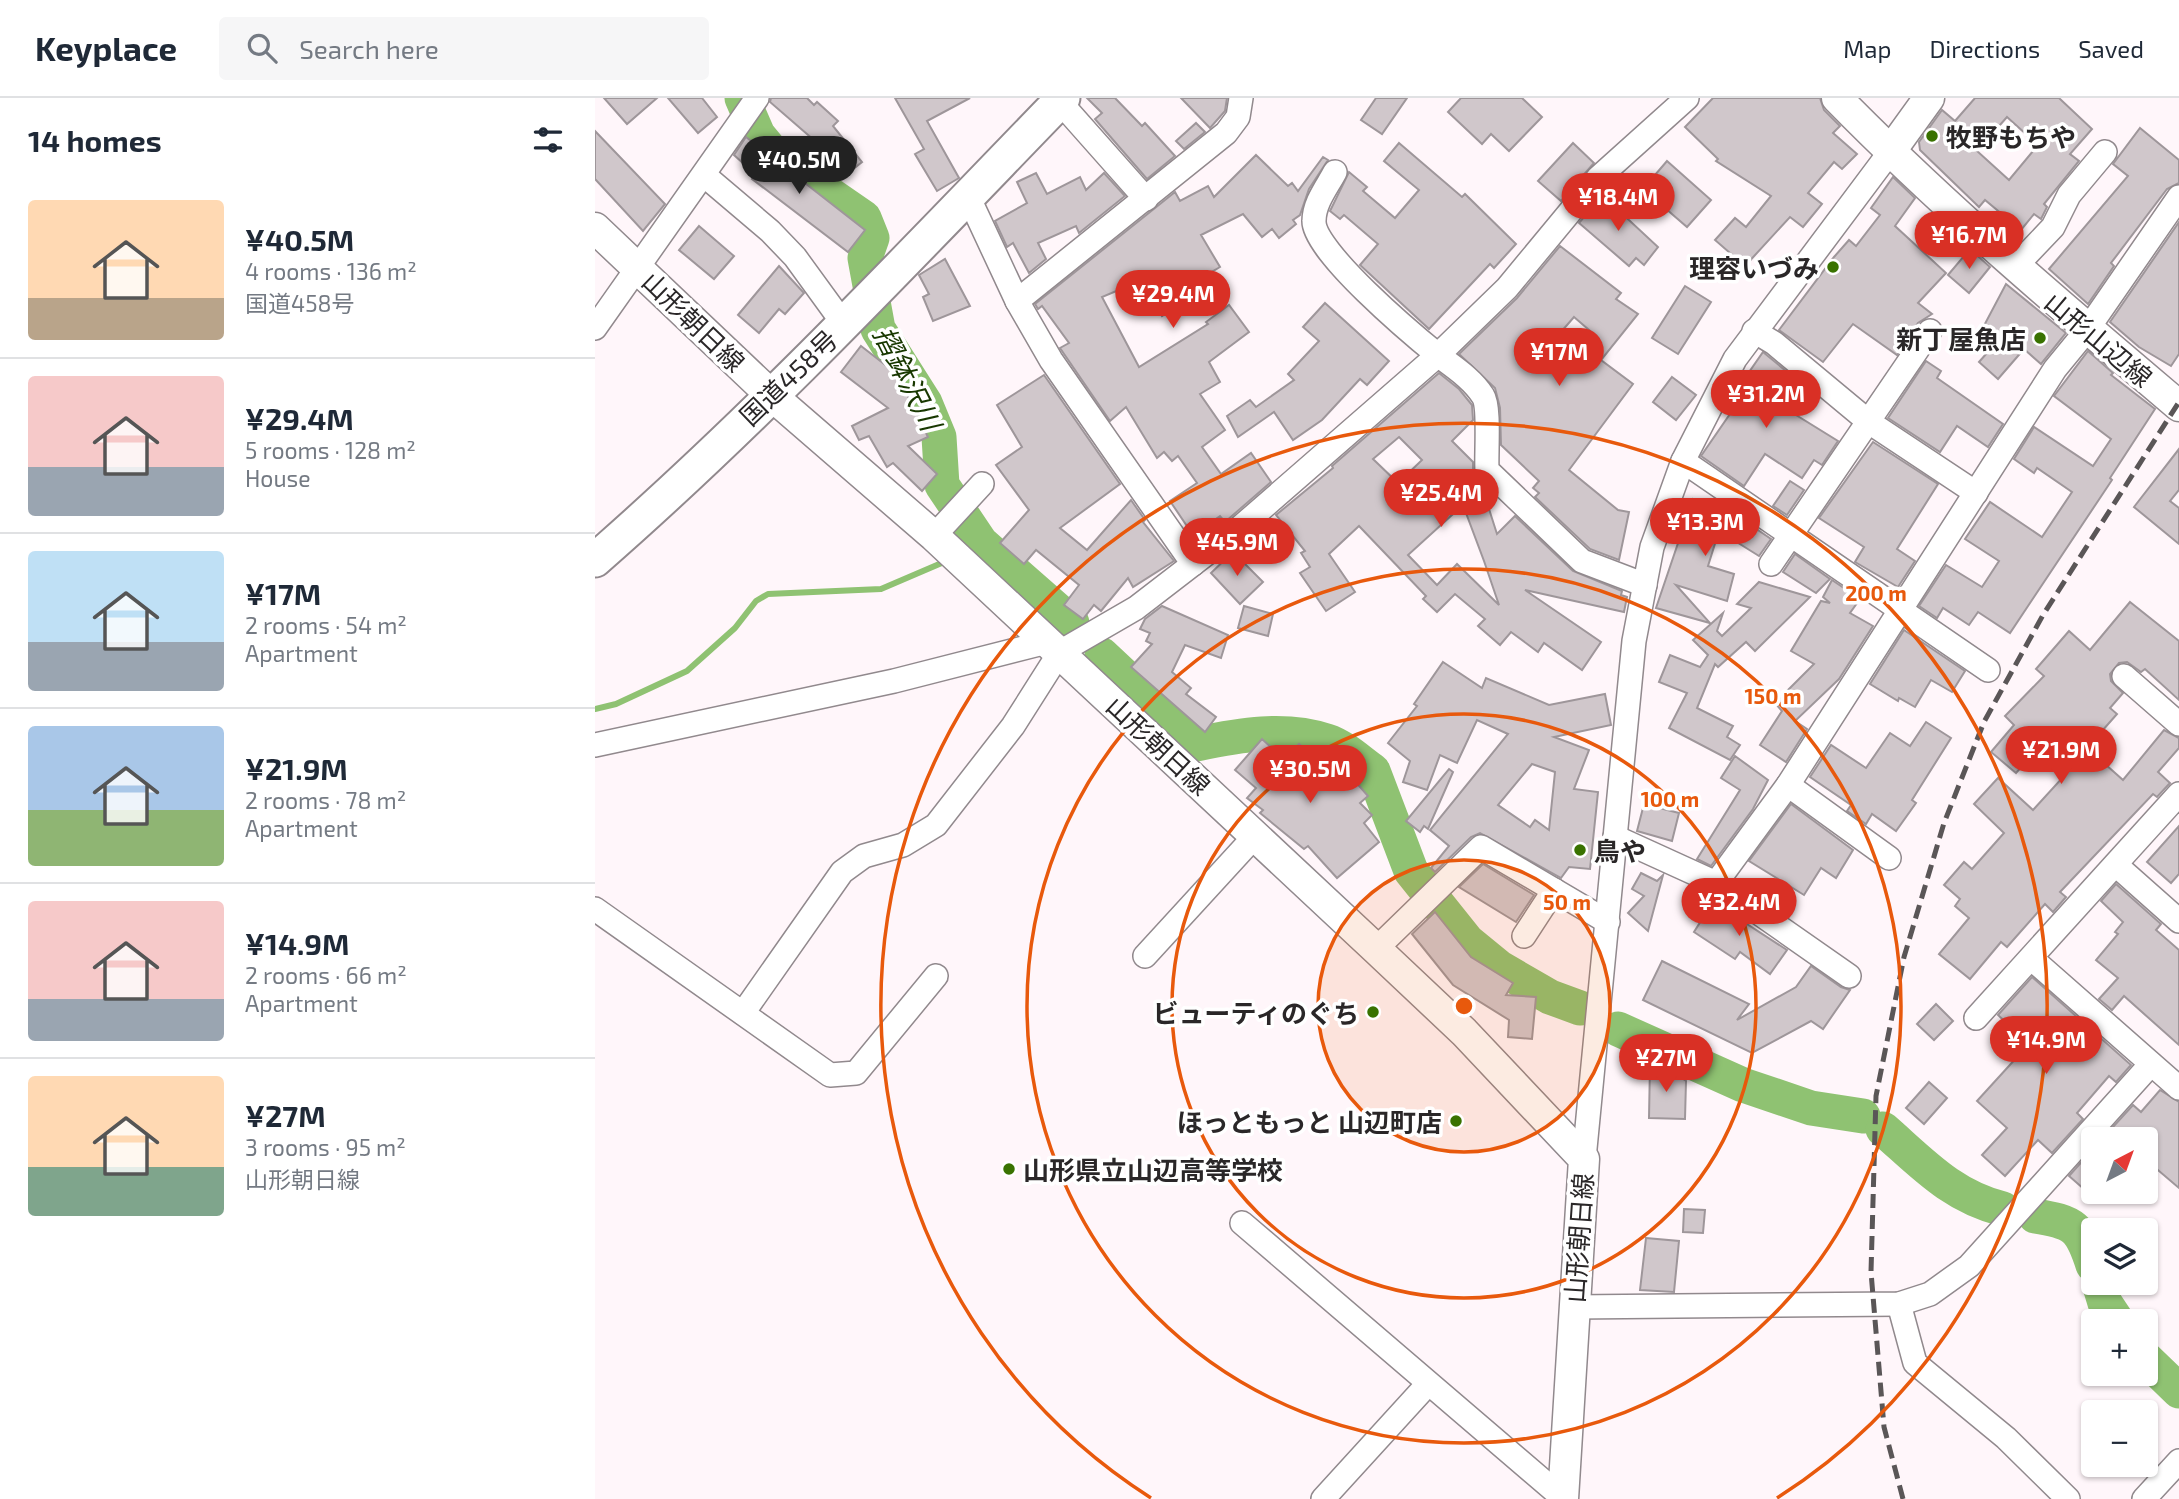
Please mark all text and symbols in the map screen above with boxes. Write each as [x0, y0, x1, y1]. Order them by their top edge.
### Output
search box [219, 17, 709, 80]
text: Keyplace [35, 28, 177, 68]
icon: search [243, 29, 281, 67]
text: Search here [299, 33, 439, 64]
text: Map [1843, 34, 1891, 63]
text: Directions [1929, 34, 2040, 63]
text: Saved [2078, 34, 2144, 63]
icon: filters [529, 121, 567, 159]
place label: 牧野もちや [1946, 121, 2076, 152]
text: 14 homes [28, 122, 162, 158]
marker: 牧野もちや [1924, 128, 1940, 144]
pin: ¥40.5M [742, 136, 856, 196]
text: ¥40.5M [757, 145, 841, 173]
pin: ¥18.4M [1561, 174, 1675, 233]
text: ¥18.4M [1578, 182, 1658, 210]
pin: ¥16.7M [1912, 212, 2026, 271]
text: ¥16.7M [1931, 220, 2007, 248]
text: ¥40.5M [245, 221, 354, 257]
icon: home [84, 228, 168, 312]
place label: 理容いづみ [1689, 252, 1819, 283]
text: 4 rooms · 136 m² [245, 257, 417, 285]
marker: 理容いづみ [1825, 259, 1841, 275]
street label: 山形朝日線 [636, 265, 752, 377]
pin: ¥29.4M [1116, 271, 1230, 330]
text: ¥29.4M [1131, 279, 1215, 307]
street label: 山形山辺線 [2039, 285, 2159, 393]
text: 国道458号 [245, 289, 354, 317]
water label: 摺鉢沢川 [867, 320, 950, 438]
street label: 国道458号 [733, 323, 843, 431]
place label: 新丁屋魚店 [1896, 323, 2026, 354]
pin: ¥17M [1518, 328, 1600, 388]
marker: 新丁屋魚店 [2032, 330, 2048, 346]
text: ¥17M [1530, 337, 1588, 365]
pin: ¥31.2M [1709, 370, 1823, 430]
text: ¥31.2M [1727, 379, 1805, 407]
text: ¥29.4M [245, 400, 354, 436]
icon: home [84, 404, 168, 488]
text: 5 rooms · 128 m² [245, 436, 416, 464]
text: House [245, 464, 311, 492]
pin: ¥25.4M [1384, 470, 1498, 529]
text: ¥25.4M [1400, 478, 1482, 506]
pin: ¥13.3M [1648, 498, 1762, 558]
text: ¥13.3M [1666, 507, 1744, 535]
pin: ¥45.9M [1180, 518, 1294, 578]
text: ¥45.9M [1196, 527, 1278, 555]
text: ¥17M [245, 575, 321, 611]
icon: home [84, 579, 168, 663]
text: 200 m [1845, 580, 1907, 605]
text: 2 rooms · 54 m² [245, 611, 407, 639]
text: Apartment [245, 639, 358, 667]
text: 150 m [1745, 683, 1801, 708]
street label: 山形朝日線 [1101, 689, 1217, 801]
pin: ¥21.9M [2004, 726, 2118, 786]
text: ¥21.9M [2022, 735, 2100, 763]
pin: ¥30.5M [1253, 746, 1367, 805]
text: ¥21.9M [245, 750, 348, 786]
icon: home [84, 754, 168, 838]
text: ¥30.5M [1269, 754, 1351, 782]
text: 2 rooms · 78 m² [245, 786, 406, 814]
text: 100 m [1641, 786, 1699, 811]
text: Apartment [245, 814, 358, 842]
place label: 鳥や [1594, 835, 1646, 866]
marker: 鳥や [1572, 842, 1588, 858]
pin: ¥32.4M [1682, 878, 1796, 938]
text: ¥32.4M [1698, 887, 1780, 915]
text: 50 m [1543, 889, 1591, 914]
text: ¥14.9M [245, 925, 349, 961]
icon: home [84, 929, 168, 1013]
text: 2 rooms · 66 m² [245, 961, 407, 989]
text: Apartment [245, 989, 358, 1017]
centre of rings [1452, 994, 1476, 1018]
place label: ビューティのぐち [1153, 997, 1359, 1028]
marker: ビューティのぐち [1365, 1004, 1381, 1020]
pin: ¥14.9M [1989, 1016, 2103, 1076]
text: ¥14.9M [2006, 1025, 2086, 1053]
pin: ¥27M [1625, 1034, 1707, 1094]
text: ¥27M [1635, 1043, 1697, 1071]
text: ¥27M [245, 1097, 326, 1133]
icon: home [84, 1104, 168, 1188]
place label: ほっともっと 山辺町店 [1176, 1106, 1442, 1137]
marker: ほっともっと 山辺町店 [1448, 1113, 1464, 1129]
north arrow [2081, 1127, 2158, 1204]
map controls [2081, 1127, 2158, 1477]
text: 3 rooms · 95 m² [245, 1133, 406, 1161]
place label: 山形県立山辺高等学校 [1023, 1154, 1283, 1185]
marker: 山形県立山辺高等学校 [1001, 1161, 1017, 1177]
text: 山形朝日線 [245, 1165, 360, 1193]
street label: 山形朝日線 [1558, 1172, 1598, 1304]
button: layers [2081, 1218, 2158, 1295]
button: + [2081, 1309, 2158, 1386]
button: − [2081, 1400, 2158, 1477]

